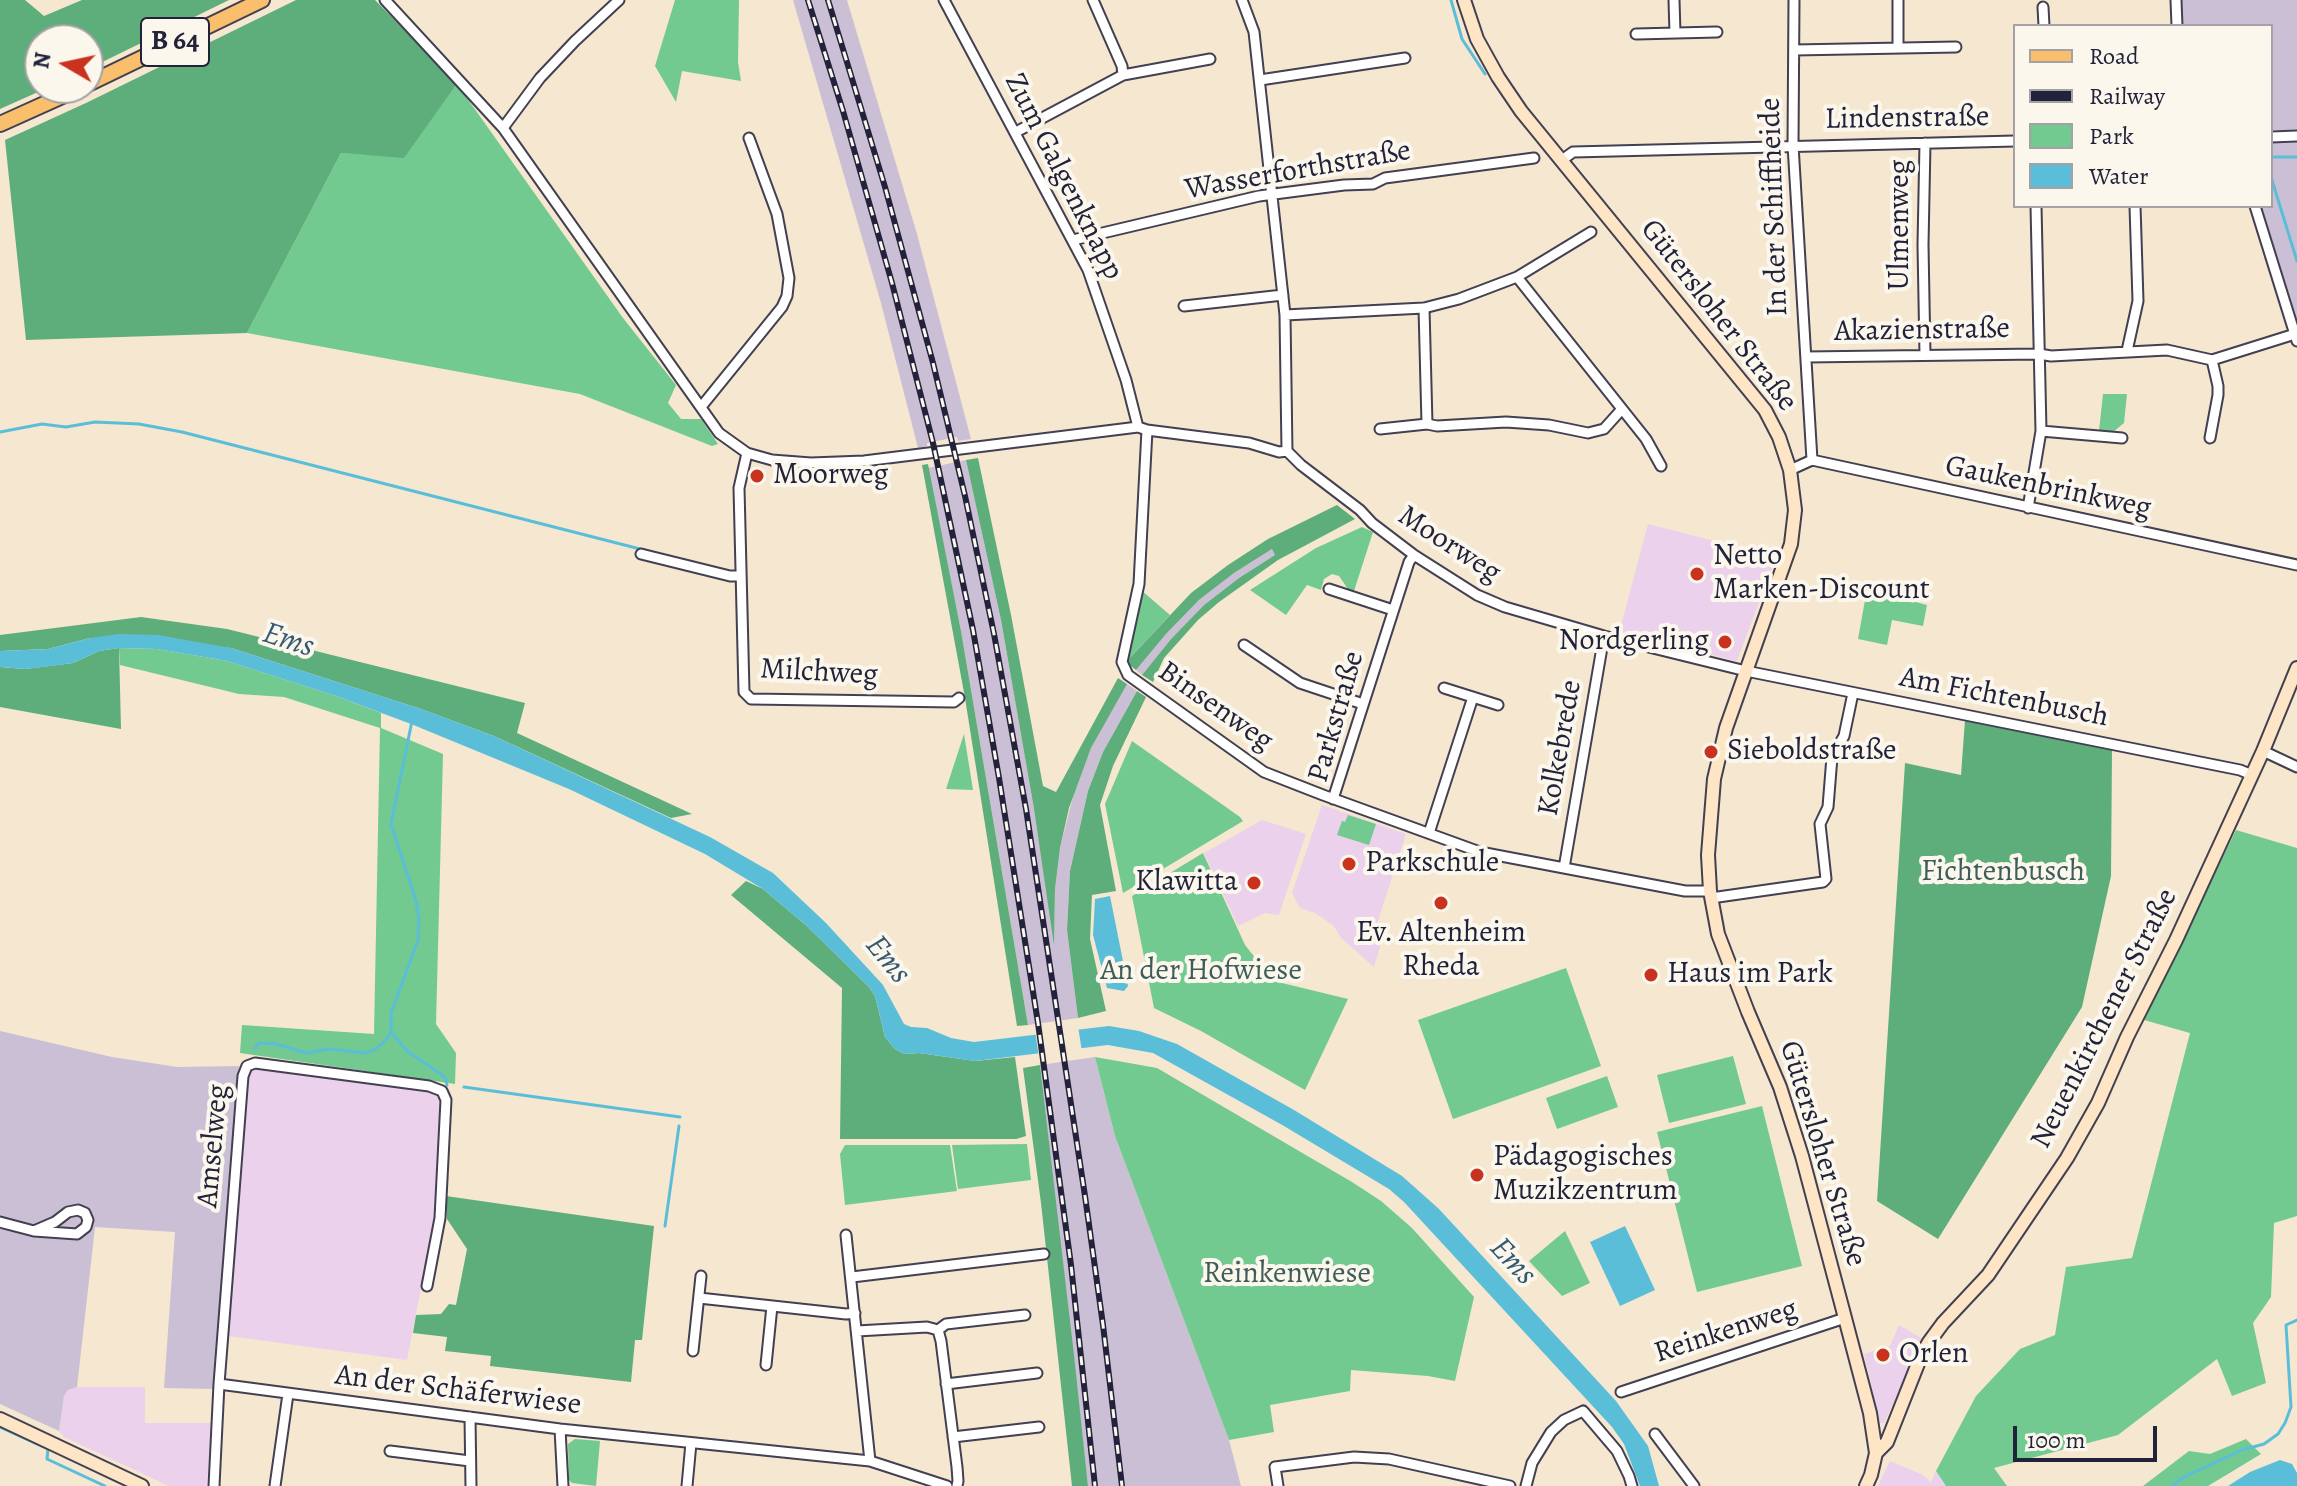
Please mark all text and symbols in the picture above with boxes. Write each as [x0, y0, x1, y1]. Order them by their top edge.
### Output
road number: B 64 [141, 18, 209, 66]
north arrow [24, 24, 104, 104]
legend [2013, 24, 2273, 208]
text: Road [2089, 40, 2139, 72]
text: N [26, 50, 58, 71]
street label: Zum Galgenknapp [995, 68, 1131, 286]
text: Railway [2089, 80, 2165, 112]
street label: In der Schiffheide [1753, 97, 1797, 317]
street label: Lindenstraße [1824, 100, 1990, 138]
text: Park [2089, 120, 2134, 152]
street label: Wasserforthstraße [1182, 133, 1414, 209]
street label: Ulmenweg [1883, 160, 1919, 290]
text: Water [2089, 160, 2149, 192]
street label: Gütersloher Straße [1632, 213, 1804, 419]
street label: Akazienstraße [1834, 311, 2010, 351]
street label: Gaukenbrinkweg [1942, 449, 2154, 527]
place label: Moorweg [773, 458, 888, 494]
marker: Moorweg [748, 467, 766, 485]
street label: Moorweg [1391, 498, 1507, 592]
place label: Netto Marken-Discount [1713, 539, 1930, 610]
marker: Netto Marken-Discount [1688, 565, 1706, 583]
water label: Ems [258, 615, 318, 667]
place label: Nordgerling [1559, 624, 1709, 660]
marker: Nordgerling [1716, 633, 1734, 651]
street label: Parkstraße [1301, 647, 1373, 787]
street label: Milchweg [759, 652, 879, 694]
street label: Binsenweg [1150, 654, 1280, 760]
street label: Am Fichtenbusch [1897, 660, 2111, 736]
street label: Kolkebrede [1531, 677, 1591, 819]
place label: Sieboldstraße [1727, 734, 1896, 770]
marker: Sieboldstraße [1702, 743, 1720, 761]
place label: Parkschule [1365, 846, 1499, 882]
marker: Parkschule [1340, 855, 1358, 873]
park label: Fichtenbusch [1921, 855, 2085, 891]
place label: Klawitta [1135, 865, 1238, 901]
marker: Klawitta [1245, 874, 1263, 892]
street label: Neuenkirchener Straße [2024, 883, 2186, 1155]
marker: Ev. Altenheim Rheda [1432, 894, 1450, 912]
place label: Ev. Altenheim Rheda [1356, 916, 1526, 986]
water label: Ems [856, 928, 918, 992]
park label: An der Hofwiese [1100, 954, 1302, 990]
place label: Haus im Park [1667, 957, 1833, 993]
marker: Haus im Park [1642, 966, 1660, 984]
street label: Gütersloher Straße [1771, 1037, 1873, 1271]
street label: Amselweg [191, 1083, 237, 1209]
place label: Pädagogisches Muzikzentrum [1493, 1140, 1677, 1210]
marker: Pädagogisches Muzikzentrum [1468, 1166, 1486, 1184]
water label: Ems [1480, 1230, 1544, 1294]
park label: Reinkenwiese [1203, 1257, 1371, 1293]
street label: Reinkenweg [1650, 1292, 1802, 1372]
place label: Orlen [1899, 1337, 1968, 1373]
marker: Orlen [1874, 1346, 1892, 1364]
street label: An der Schäferwiese [333, 1358, 583, 1424]
scale bar [2017, 1410, 2161, 1460]
text: 100 m [2027, 1424, 2086, 1456]

